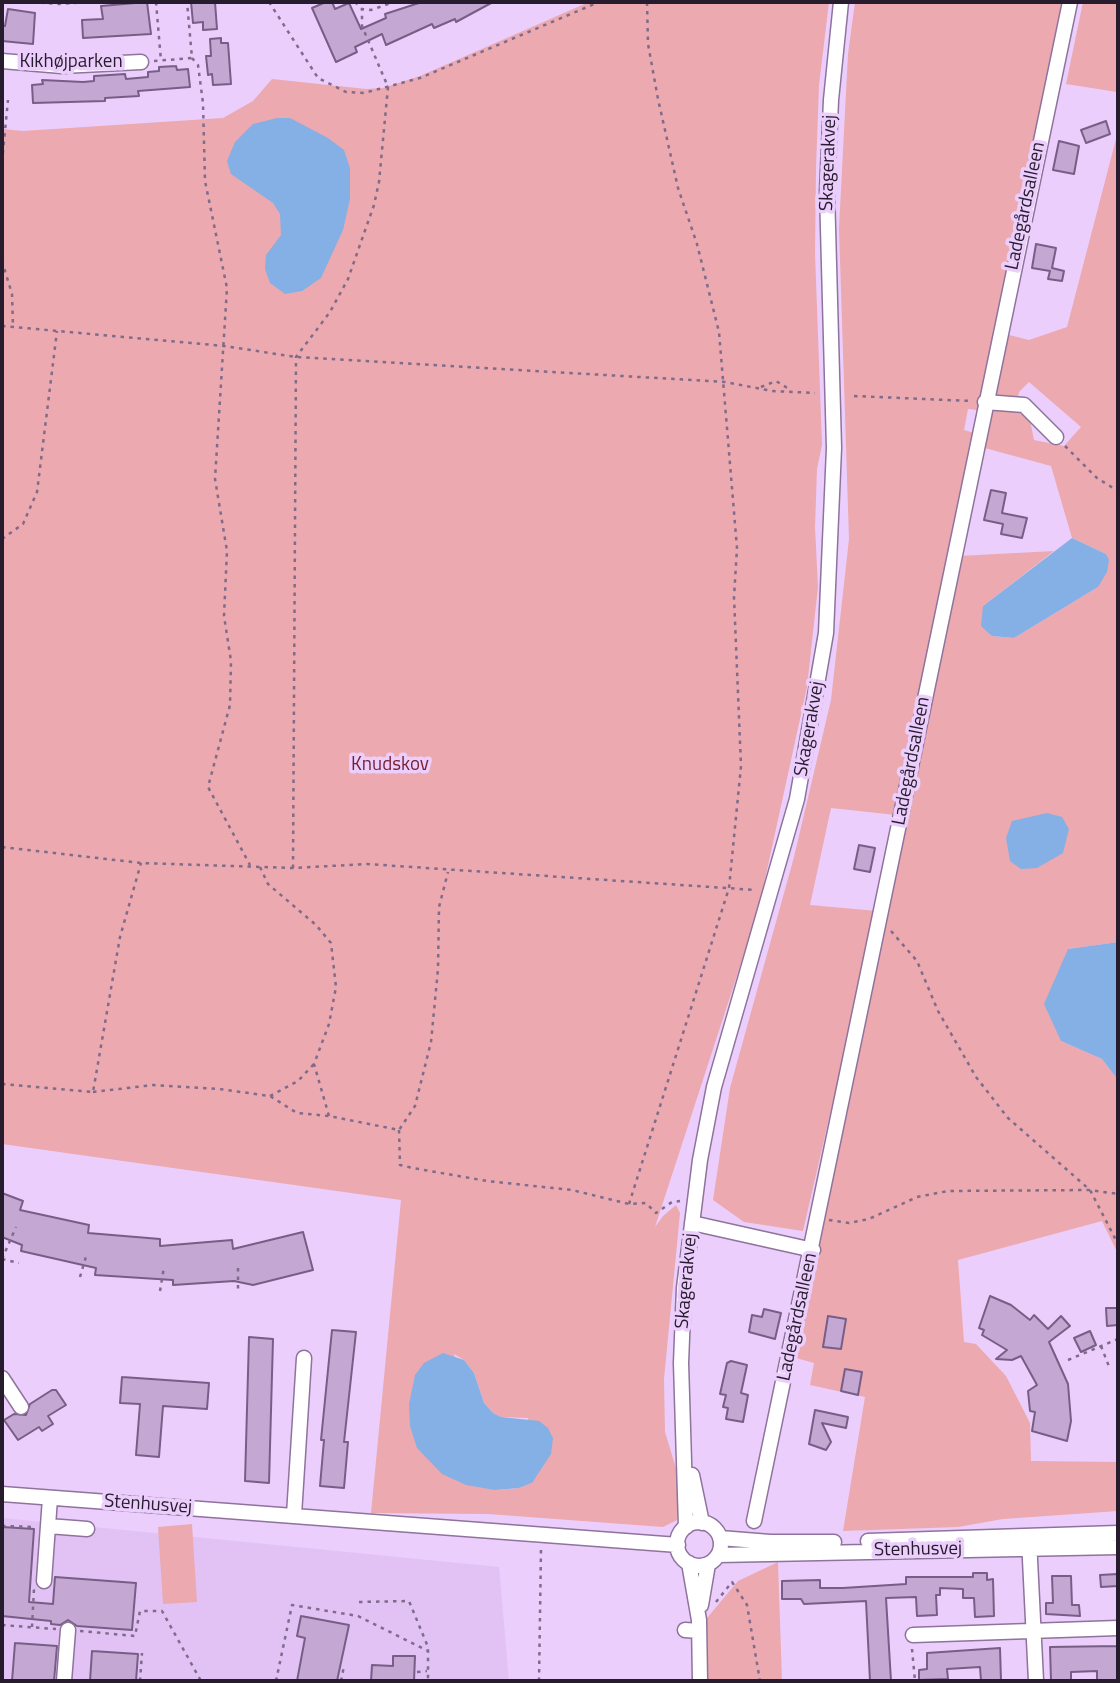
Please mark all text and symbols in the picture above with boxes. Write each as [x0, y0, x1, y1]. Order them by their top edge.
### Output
street label: Kikhøjparken [19, 51, 123, 73]
street label: Skagerakvej [816, 115, 842, 211]
street label: Ladegårdsalleen [1001, 140, 1051, 272]
street label: Skagerakvej [790, 680, 830, 778]
street label: Ladegårdsalleen [888, 695, 936, 827]
park label: Knudskov [351, 754, 429, 776]
street label: Skagerakvej [671, 1232, 703, 1330]
street label: Ladegårdsalleen [773, 1251, 823, 1383]
street label: Stenhusvej [103, 1491, 193, 1519]
street label: Stenhusvej [874, 1538, 962, 1562]

